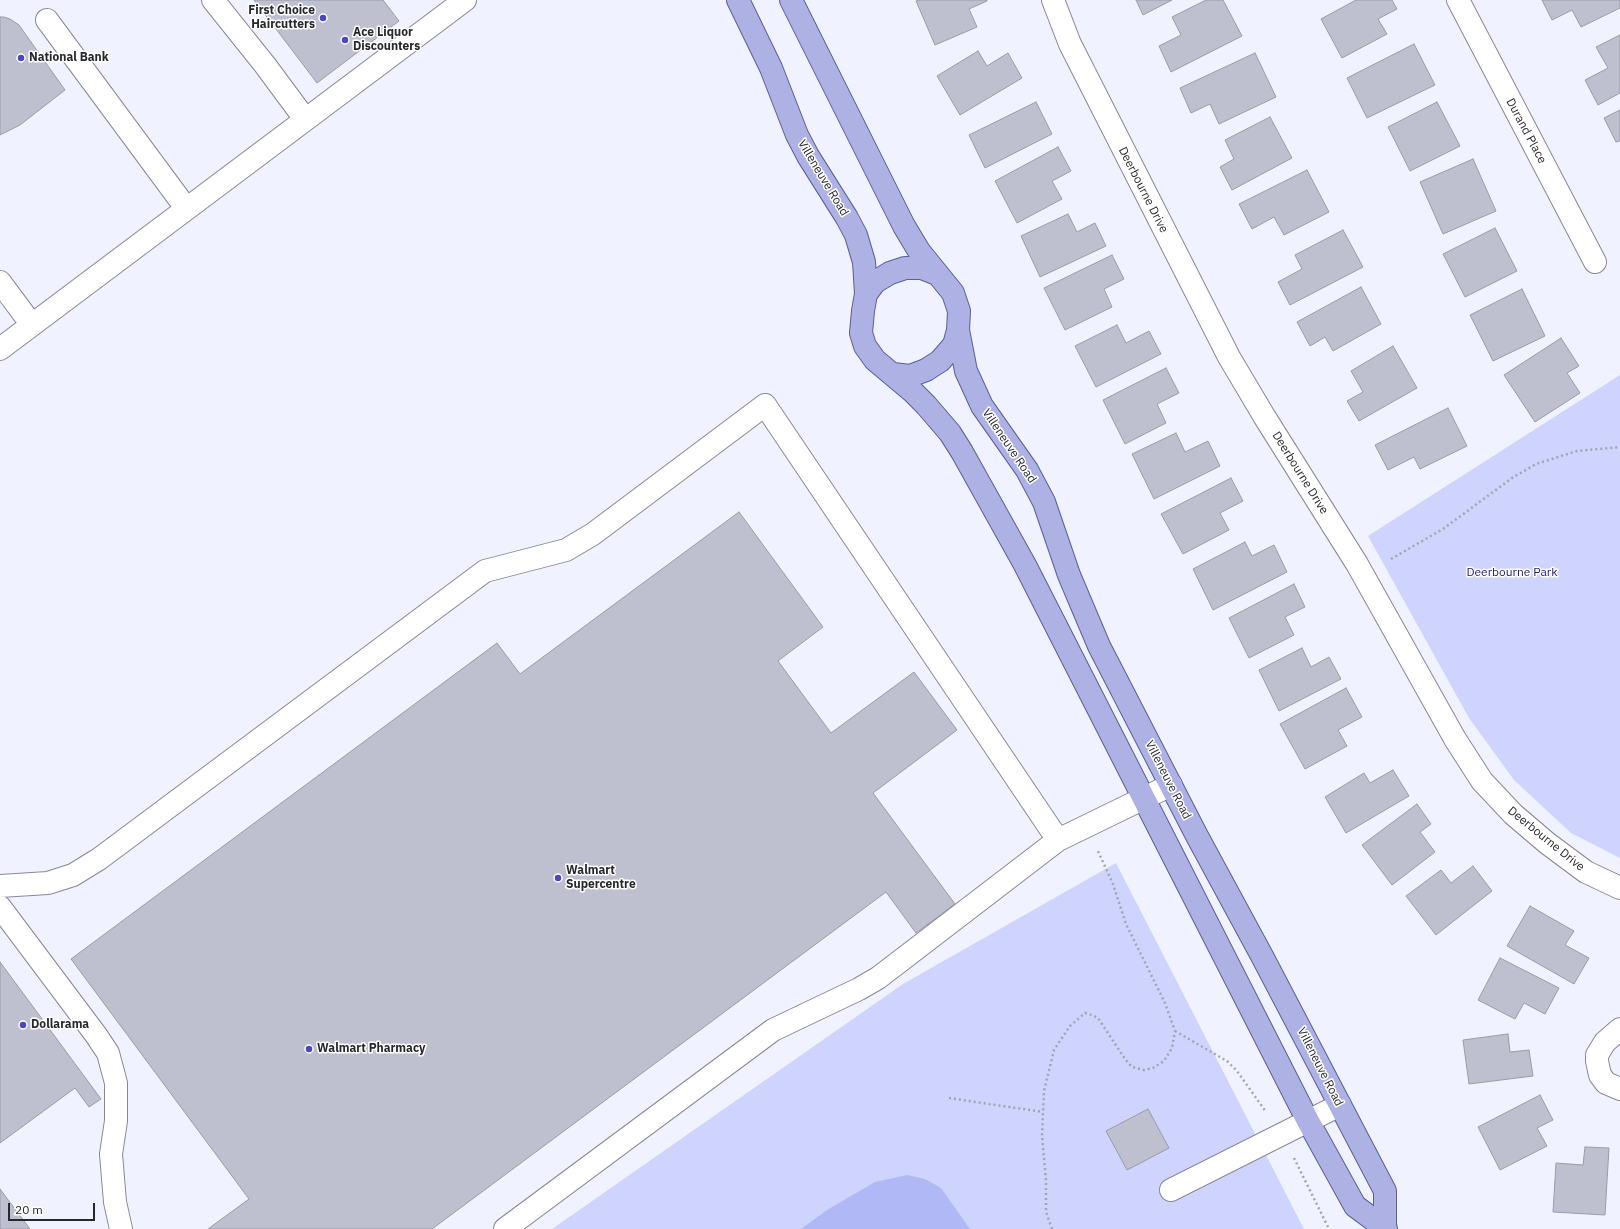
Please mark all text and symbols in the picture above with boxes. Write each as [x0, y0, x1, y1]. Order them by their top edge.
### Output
place label: First Choice Haircutters [248, 4, 315, 32]
marker: First Choice Haircutters [318, 13, 328, 23]
place label: Ace Liquor Discounters [353, 26, 420, 54]
marker: Ace Liquor Discounters [340, 35, 350, 45]
place label: National Bank [29, 51, 109, 65]
marker: National Bank [16, 53, 26, 63]
street label: Durand Place [1503, 96, 1549, 166]
street label: Villeneuve Road [795, 137, 851, 219]
street label: Deerbourne Drive [1115, 145, 1171, 235]
street label: Villeneuve Road [979, 406, 1039, 486]
street label: Deerbourne Drive [1269, 429, 1331, 517]
park label: Deerbourne Park [1466, 566, 1558, 580]
street label: Villeneuve Road [1142, 738, 1194, 822]
street label: Deerbourne Drive [1505, 804, 1587, 874]
place label: Walmart Supercentre [566, 864, 636, 892]
marker: Walmart Supercentre [553, 873, 563, 883]
place label: Dollarama [31, 1018, 89, 1032]
marker: Dollarama [18, 1020, 28, 1030]
street label: Villeneuve Road [1294, 1025, 1346, 1109]
place label: Walmart Pharmacy [317, 1042, 426, 1056]
marker: Walmart Pharmacy [304, 1044, 314, 1054]
scale bar [10, 1195, 97, 1221]
text: 20 m [15, 1202, 43, 1217]

